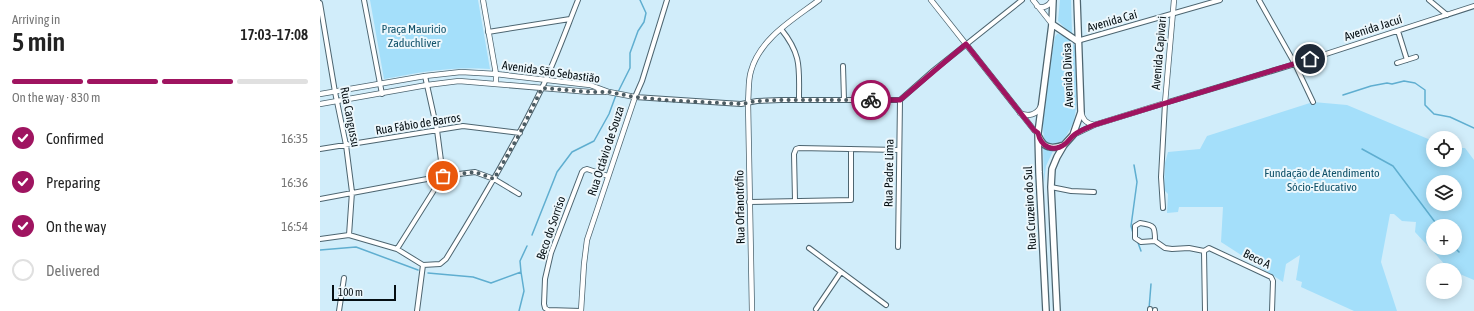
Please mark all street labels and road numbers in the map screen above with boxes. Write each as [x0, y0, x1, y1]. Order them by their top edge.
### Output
street label: Avenida Caí [1085, 7, 1139, 35]
street label: Avenida Jacuí [1342, 12, 1404, 44]
street label: Avenida Capivari [1149, 16, 1169, 90]
street label: Avenida Divisa [1060, 42, 1076, 108]
street label: Avenida São Sebastião [501, 58, 601, 86]
street label: Rua Cangussu [337, 86, 363, 148]
street label: Rua Octávio de Souza [585, 104, 627, 198]
street label: Rua Fábio de Barros [374, 110, 462, 138]
street label: Rua Padre Lima [881, 139, 897, 207]
street label: Rua Cruzeiro do Sul [1021, 165, 1039, 250]
street label: Rua Orfanotrófio [732, 169, 748, 244]
street label: Beco do Sorriso [534, 194, 569, 262]
street label: Beco A [1241, 246, 1273, 272]

